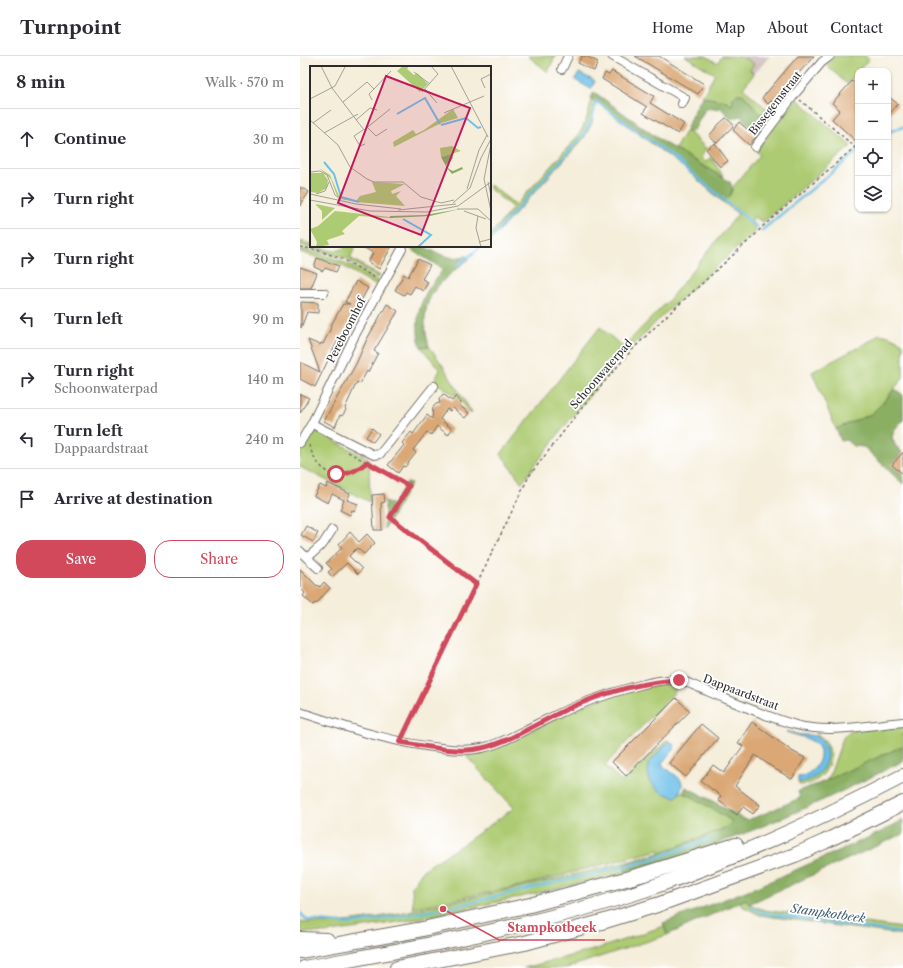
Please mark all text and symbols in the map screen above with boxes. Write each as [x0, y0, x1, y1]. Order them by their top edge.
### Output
text: Turnpoint [20, 16, 121, 39]
text: Home [652, 19, 693, 37]
text: Map [715, 19, 745, 37]
text: About [767, 19, 808, 37]
text: Contact [830, 19, 883, 37]
inset map [310, 66, 491, 247]
street label: Bissegemstraat [746, 68, 804, 138]
map controls [855, 68, 891, 212]
button: + [855, 68, 891, 104]
text: 8 min [16, 72, 65, 92]
text: Walk · 570 m [205, 74, 284, 90]
button: − [855, 104, 891, 140]
icon: ahead [16, 128, 38, 150]
text: Continue [54, 129, 126, 148]
text: 30 m [253, 131, 284, 147]
button: locate [855, 140, 891, 176]
button: layers [855, 176, 891, 212]
icon: right [16, 188, 38, 210]
text: Turn right [54, 189, 134, 208]
text: 40 m [253, 191, 284, 207]
icon: right [16, 248, 38, 270]
text: Turn right [54, 249, 134, 268]
text: 30 m [253, 251, 284, 267]
street label: Pereboomhof [323, 293, 369, 365]
icon: left [16, 308, 38, 330]
text: Turn left [54, 309, 123, 328]
text: 90 m [253, 311, 284, 327]
street label: Schoonwaterpad [567, 336, 635, 412]
text: Turn right [54, 361, 134, 380]
icon: right [16, 368, 38, 390]
text: 140 m [247, 371, 284, 387]
text: Schoonwaterpad [54, 380, 158, 396]
text: Turn left [54, 421, 123, 440]
icon: left [16, 428, 38, 450]
text: 240 m [245, 431, 284, 447]
text: Dappaardstraat [54, 440, 148, 456]
route start [327, 465, 345, 483]
icon: arrive [16, 488, 38, 510]
text: Arrive at destination [54, 489, 213, 508]
button: Save [16, 540, 146, 578]
button: Share [154, 540, 284, 578]
route end [670, 671, 688, 689]
street label: Dappaardstraat [701, 671, 781, 713]
water label: Stampkotbeek [789, 900, 867, 926]
callout: Stampkotbeek [499, 916, 605, 940]
text: Stampkotbeek [507, 920, 598, 935]

